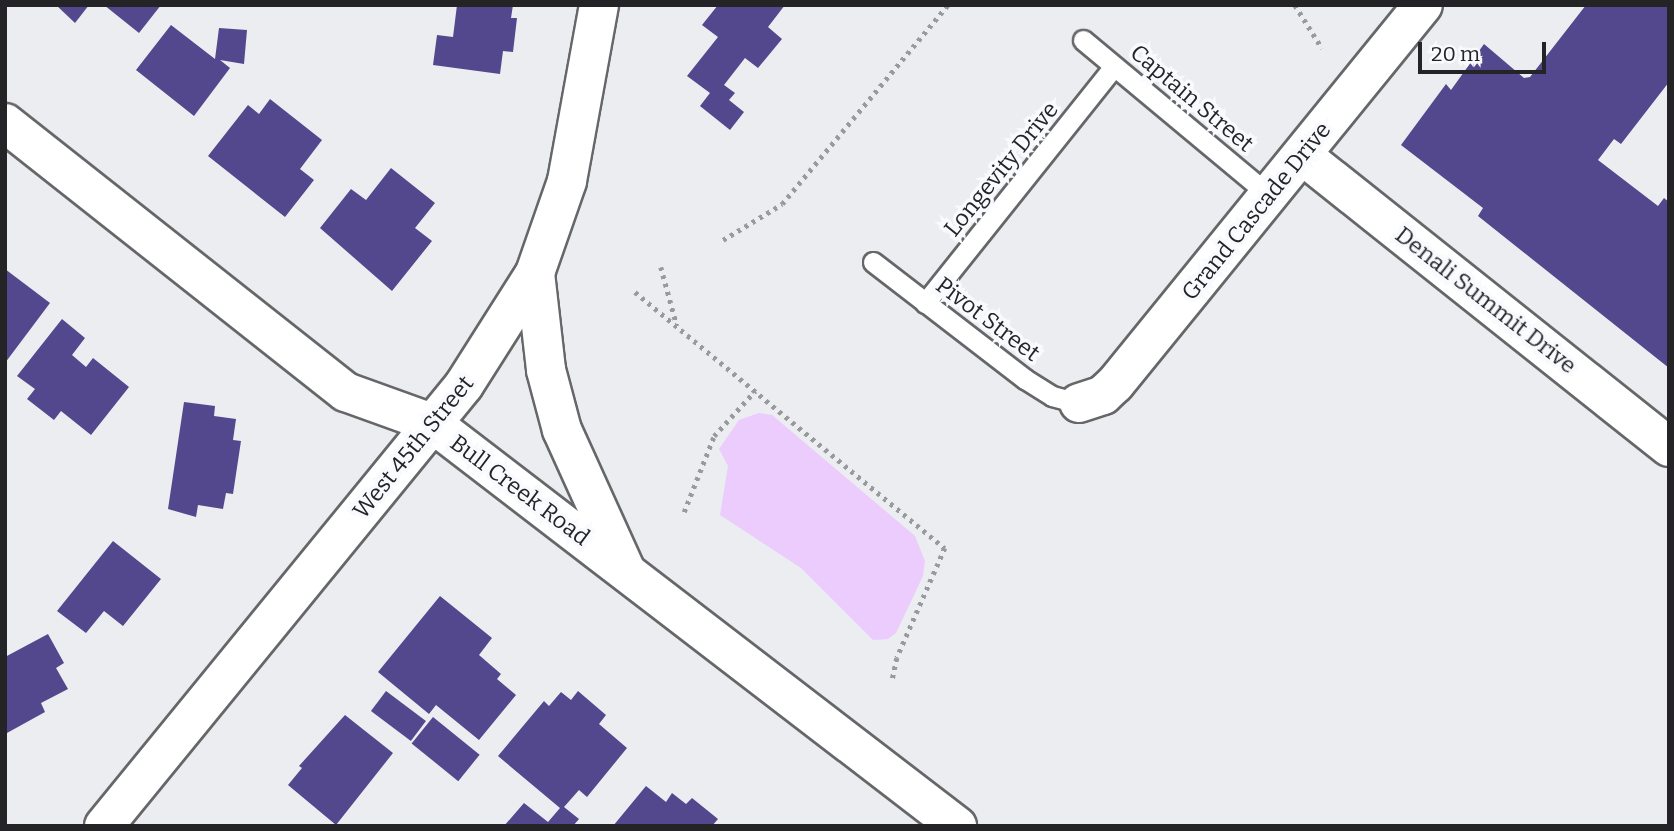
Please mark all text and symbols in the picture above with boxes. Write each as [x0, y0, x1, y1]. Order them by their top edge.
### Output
scale bar [1422, 28, 1550, 72]
street label: Captain Street [1125, 38, 1259, 158]
text: 20 m [1431, 41, 1480, 67]
street label: Longevity Drive [938, 96, 1064, 242]
street label: Grand Cascade Drive [1176, 116, 1336, 306]
street label: Denali Summit Drive [1390, 221, 1582, 379]
street label: Pivot Street [931, 271, 1045, 367]
street label: West 45th Street [347, 370, 479, 524]
street label: Bull Creek Road [445, 429, 595, 551]

